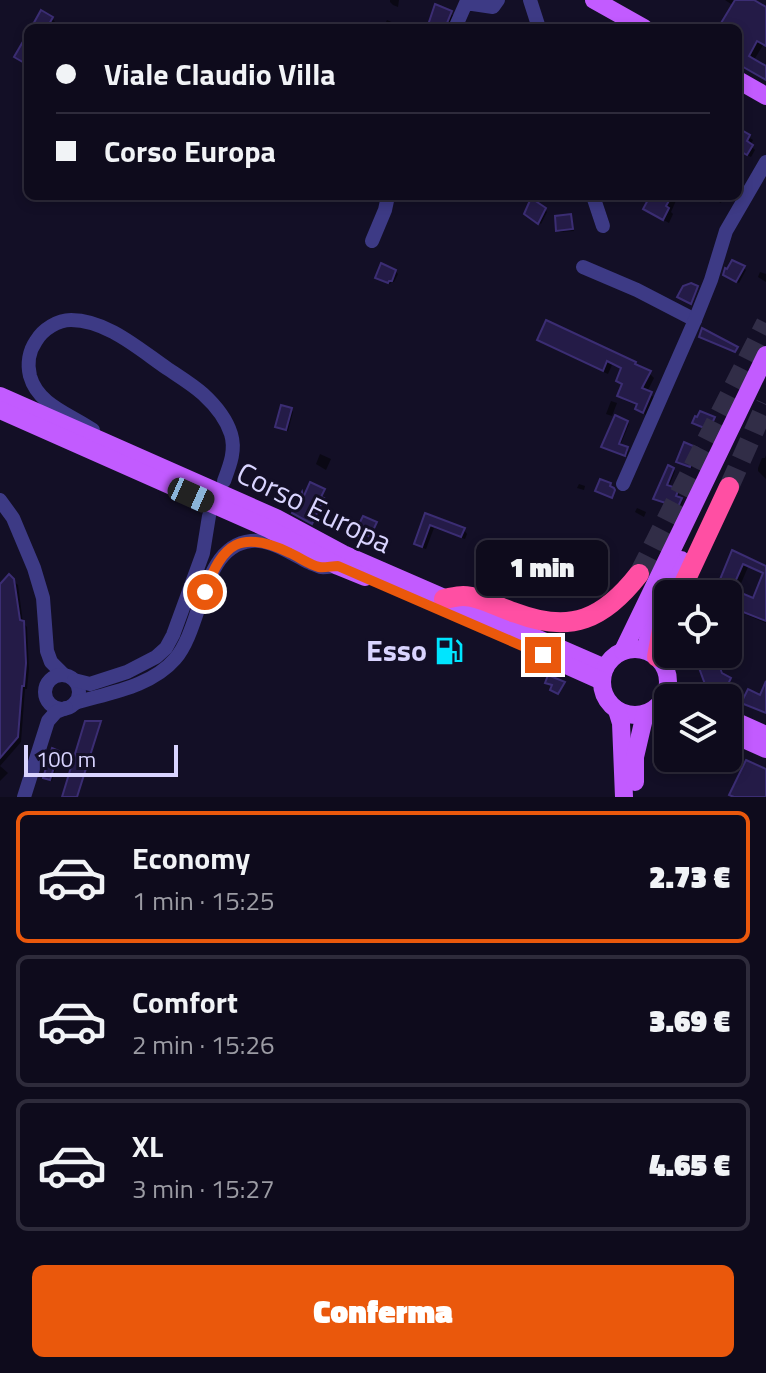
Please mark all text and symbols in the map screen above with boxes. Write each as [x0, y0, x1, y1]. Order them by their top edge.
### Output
text: Viale Claudio Villa [104, 51, 336, 97]
text: Corso Europa [104, 128, 276, 174]
street label: Corso Europa [229, 450, 400, 565]
car [164, 474, 218, 516]
callout: 1 min [477, 539, 609, 595]
text: 1 min [510, 548, 574, 587]
route start [187, 574, 223, 610]
map controls [654, 580, 742, 772]
button: locate [654, 580, 742, 668]
place label: Esso [366, 627, 427, 673]
fuel station icon: Esso [434, 636, 464, 666]
route end [525, 637, 561, 673]
button: layers [654, 684, 742, 772]
scale bar [24, 741, 178, 777]
text: 100 m [36, 742, 96, 776]
text: Economy [132, 835, 250, 881]
icon: car [36, 841, 108, 913]
text: 2.73 € [649, 854, 730, 900]
text: 1 min · 15:25 [132, 881, 275, 920]
text: Comfort [132, 979, 238, 1025]
icon: car [36, 985, 108, 1057]
text: 3.69 € [649, 998, 730, 1044]
text: 2 min · 15:26 [132, 1025, 275, 1064]
text: XL [132, 1123, 163, 1169]
icon: car [36, 1129, 108, 1201]
text: 4.65 € [649, 1142, 730, 1188]
text: 3 min · 15:27 [132, 1169, 275, 1208]
button: Conferma [32, 1265, 734, 1357]

